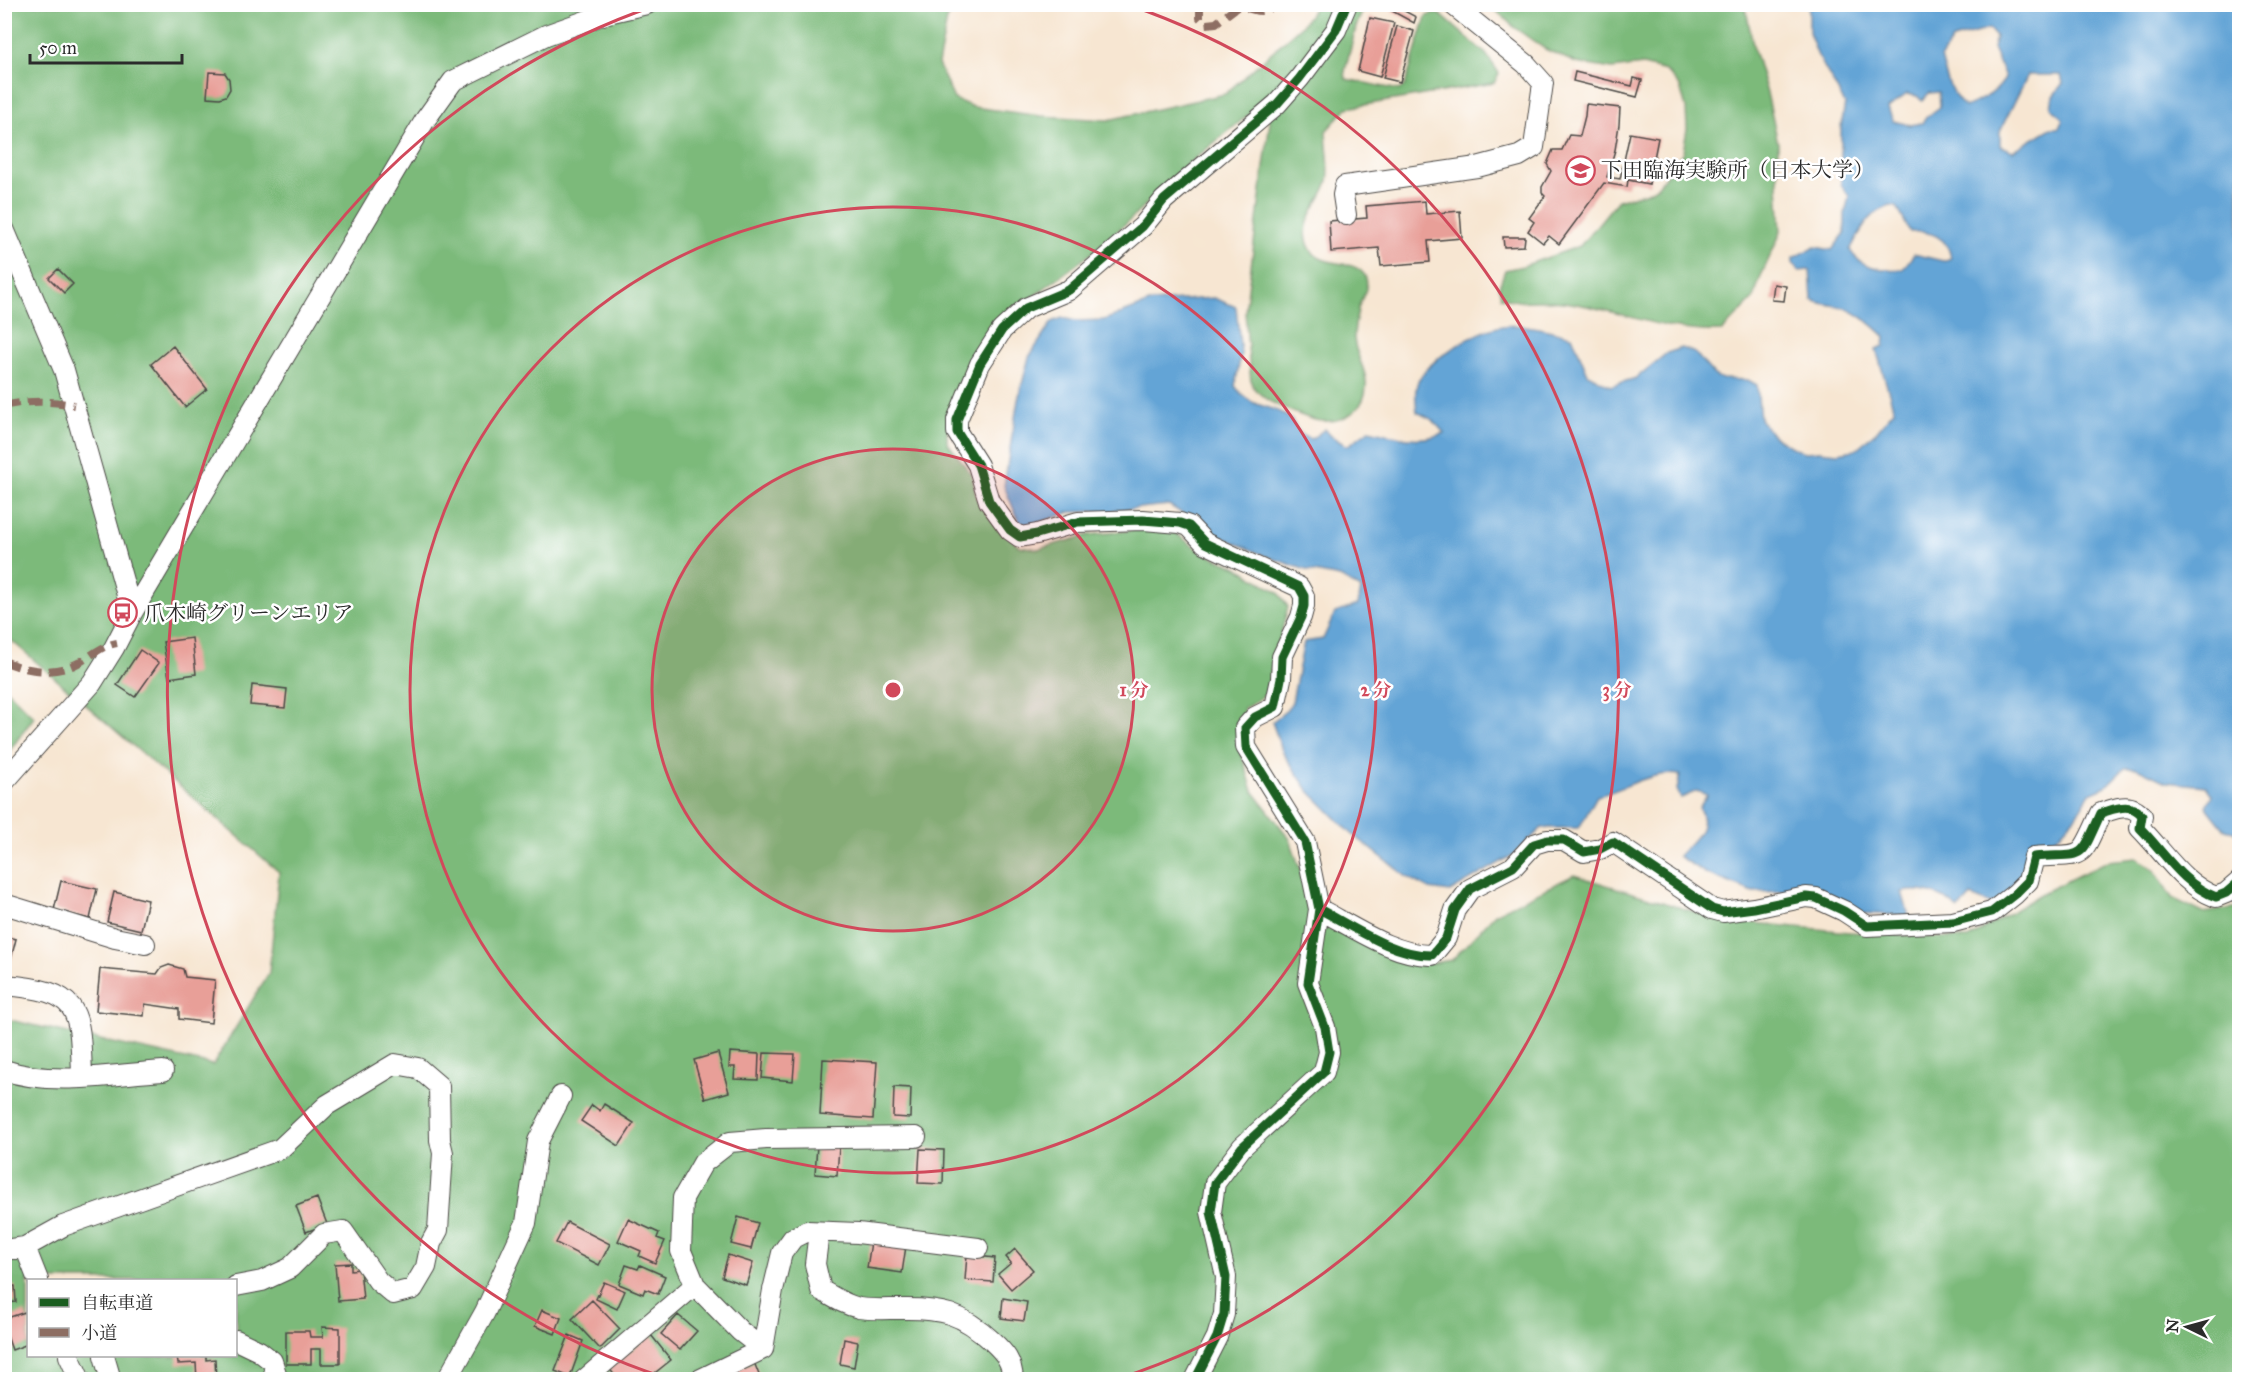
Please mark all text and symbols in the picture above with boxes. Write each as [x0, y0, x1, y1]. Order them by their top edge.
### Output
scale bar [30, 27, 182, 65]
text: 50 m [39, 37, 77, 59]
school or university icon: 下田臨海実験所（日本大学） [1564, 154, 1596, 186]
place label: 下田臨海実験所（日本大学） [1601, 157, 1874, 183]
bus stop icon: 爪木崎グリーンエリア [107, 597, 139, 629]
place label: 爪木崎グリーンエリア [144, 600, 354, 626]
text: 1 分 [1120, 679, 1149, 701]
text: 2 分 [1361, 679, 1391, 701]
text: 3 分 [1602, 679, 1632, 702]
centre of rings [883, 680, 903, 700]
legend [27, 1279, 237, 1357]
text: 自転車道 [81, 1292, 153, 1314]
north arrow [2157, 1297, 2217, 1357]
text: N [2162, 1318, 2183, 1333]
text: 小道 [81, 1322, 117, 1344]

